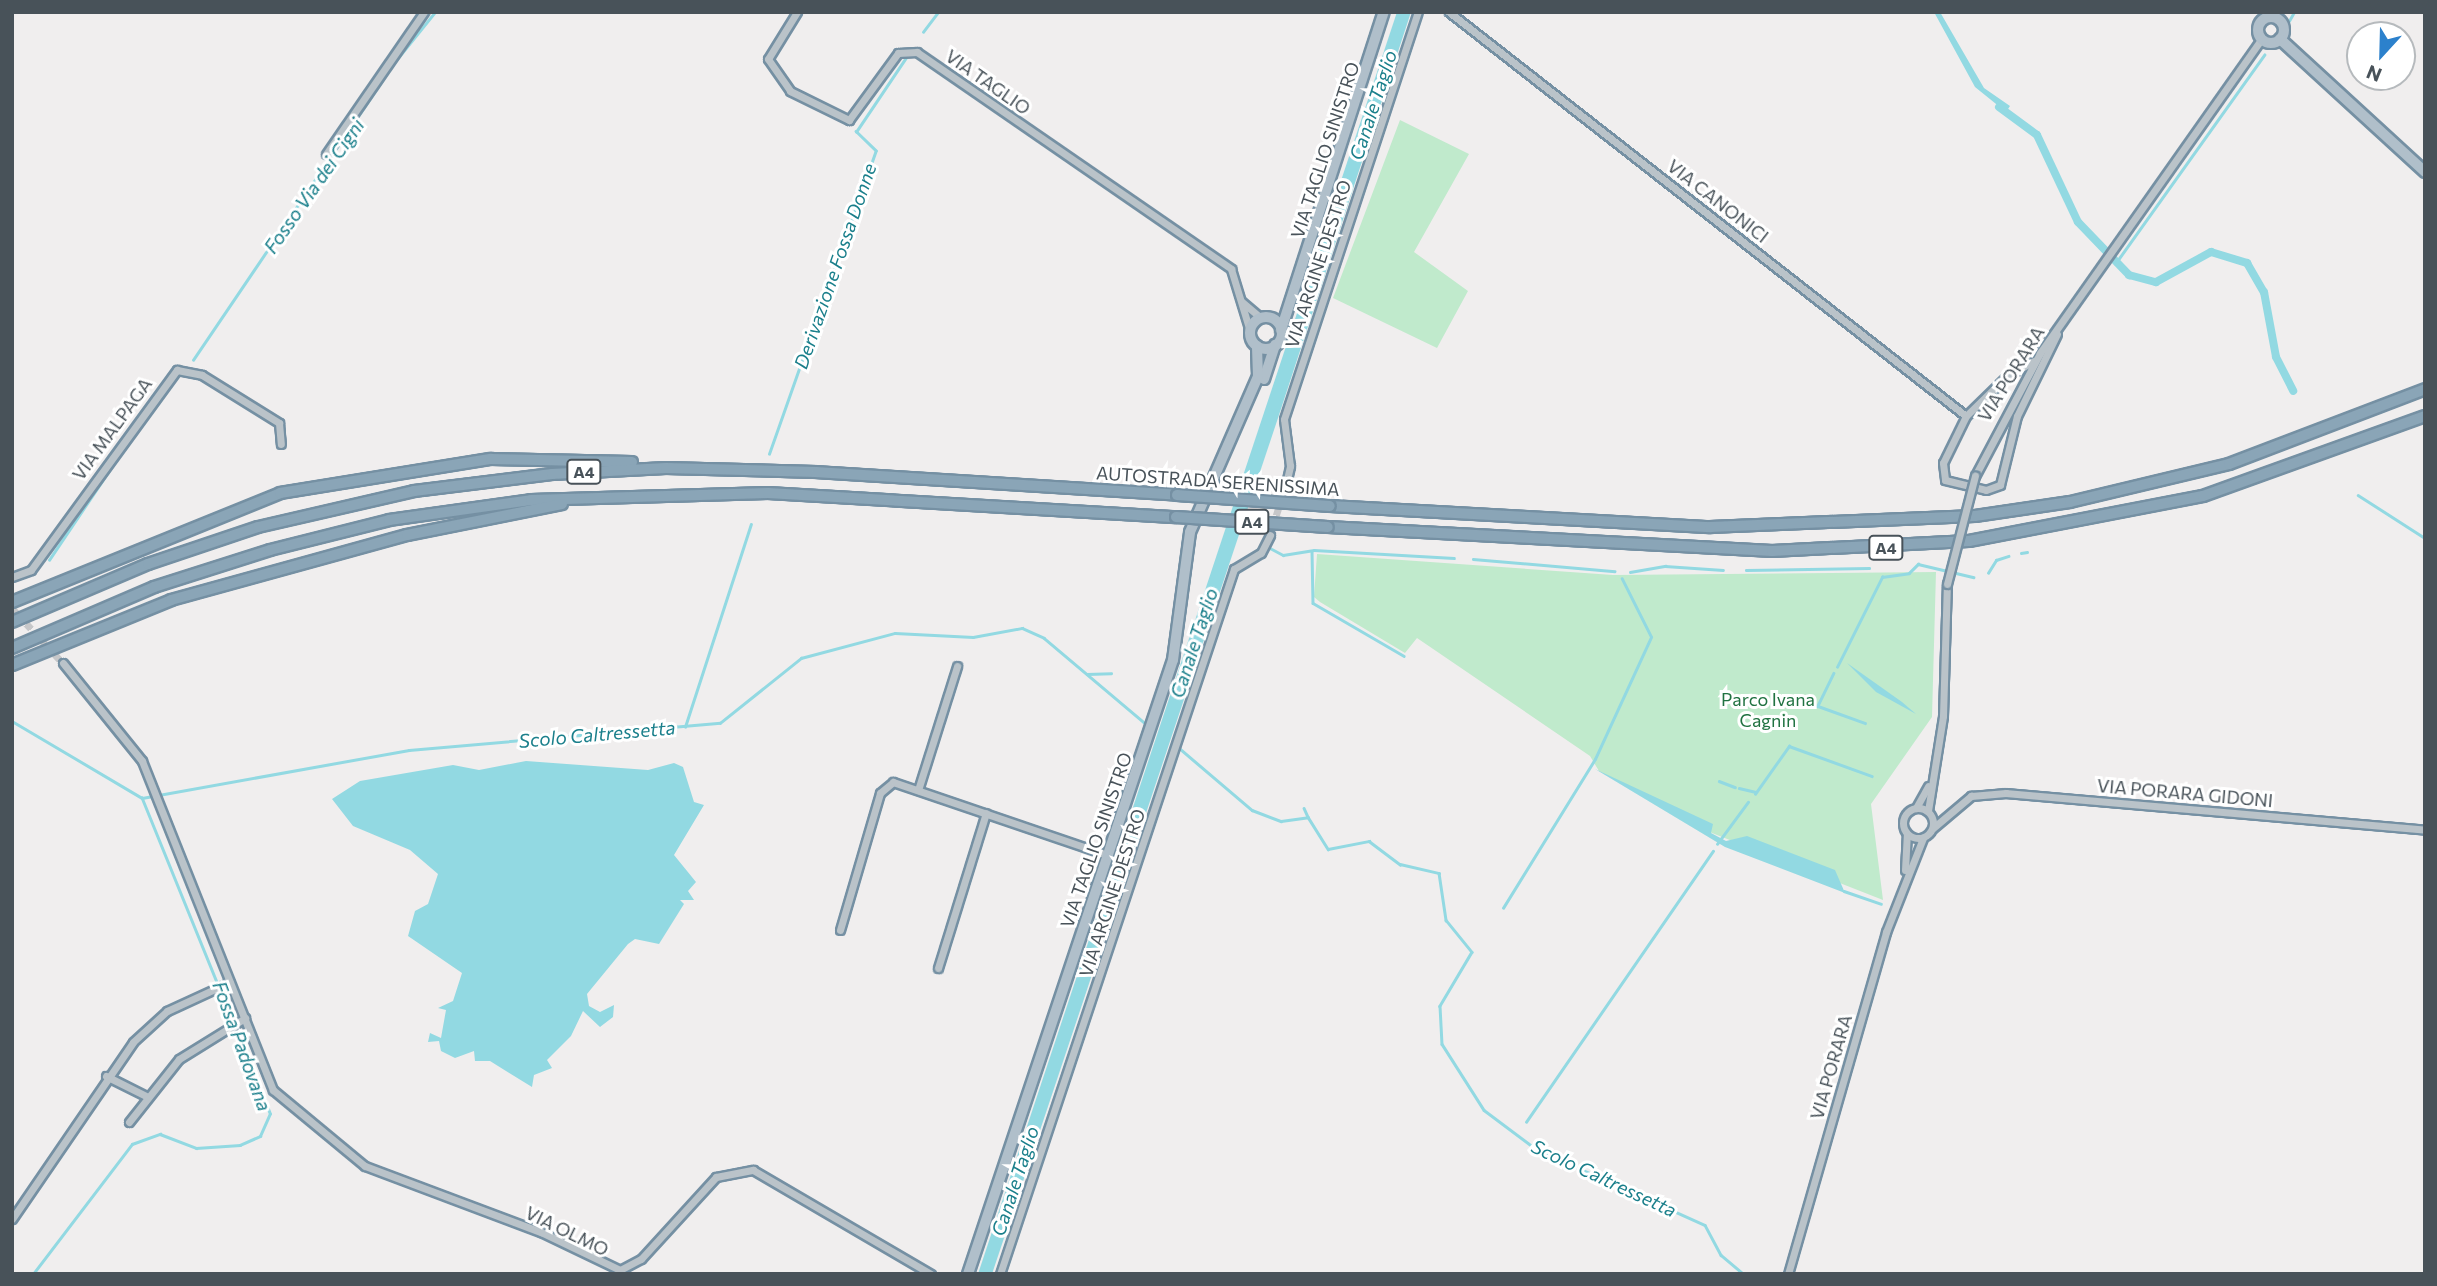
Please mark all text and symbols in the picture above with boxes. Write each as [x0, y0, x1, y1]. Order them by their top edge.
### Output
north arrow [2346, 21, 2416, 91]
street label: VIA TAGLIO [942, 45, 1034, 119]
water label: Canale Taglio [1345, 47, 1401, 163]
street label: VIA TAGLIO SINISTRO [1286, 59, 1364, 241]
text: N [2363, 61, 2385, 87]
water label: Fosso Via dei Cigni [259, 114, 369, 258]
street label: VIA CANONICI [1663, 155, 1773, 247]
water label: Derivazione Fossa Donne [789, 160, 881, 372]
street label: VIA ARGINE DESTRO [1281, 177, 1355, 351]
street label: VIA PORARA [1973, 322, 2049, 426]
street label: VIA MALPAGA [68, 374, 156, 484]
road number: A4 [565, 460, 603, 485]
street label: AUTOSTRADA SERENISSIMA [1096, 462, 1340, 500]
road number: A4 [1233, 509, 1271, 534]
road number: A4 [1867, 536, 1905, 561]
water label: Canale Taglio [1166, 585, 1222, 701]
park label: Parco Ivana Cagnin [1721, 689, 1815, 732]
water label: Scolo Caltressetta [518, 716, 676, 752]
street label: VIA TAGLIO SINISTRO [1056, 749, 1136, 931]
street label: VIA PORARA GIDONI [2096, 775, 2274, 811]
street label: VIA ARGINE DESTRO [1075, 806, 1149, 980]
water label: Fossa Padovana [208, 978, 276, 1114]
street label: VIA PORARA [1806, 1012, 1856, 1122]
water label: Canale Taglio [987, 1123, 1043, 1239]
water label: Scolo Caltressetta [1528, 1134, 1680, 1222]
street label: VIA OLMO [522, 1202, 612, 1260]

